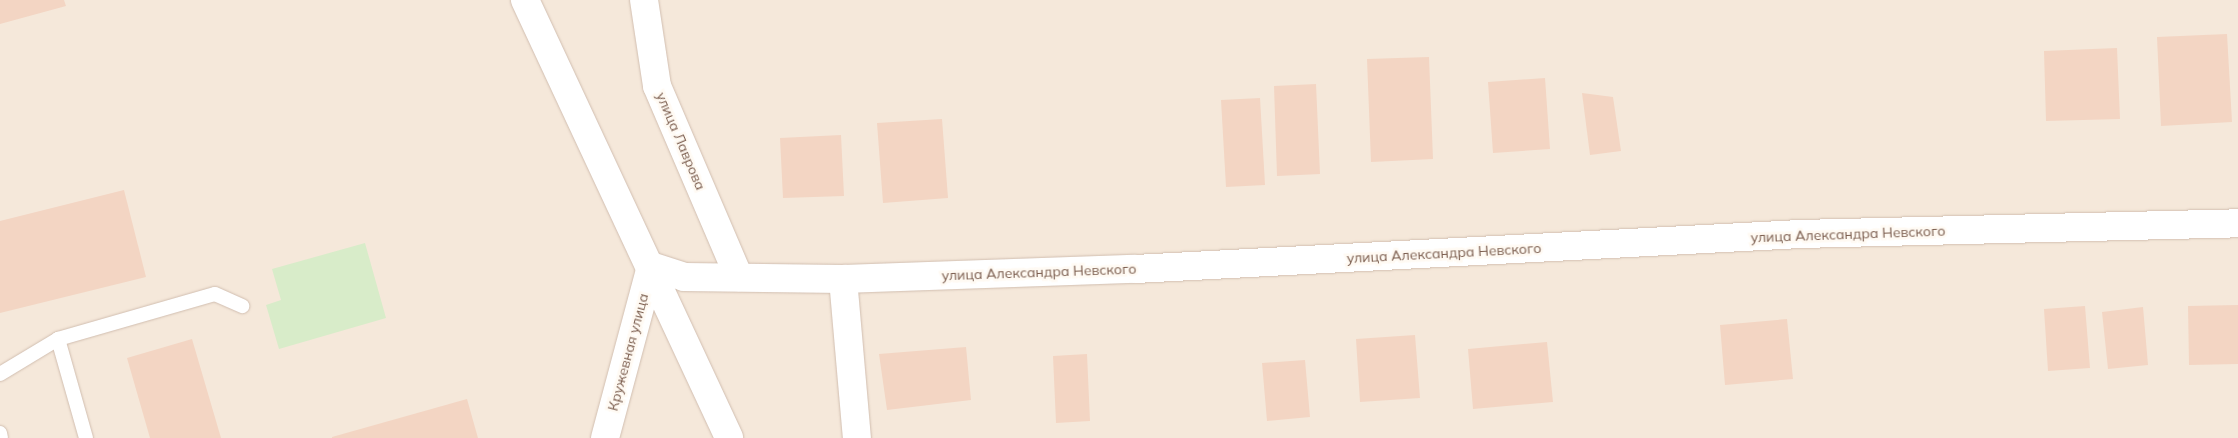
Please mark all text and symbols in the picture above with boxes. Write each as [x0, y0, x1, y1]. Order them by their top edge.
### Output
street label: улица Лаврова [653, 90, 709, 192]
street label: улица Александра Невского [1750, 222, 1946, 246]
street label: улица Александра Невского [1346, 240, 1542, 266]
street label: улица Александра Невского [941, 260, 1137, 284]
street label: Кружевная улица [604, 291, 652, 413]

